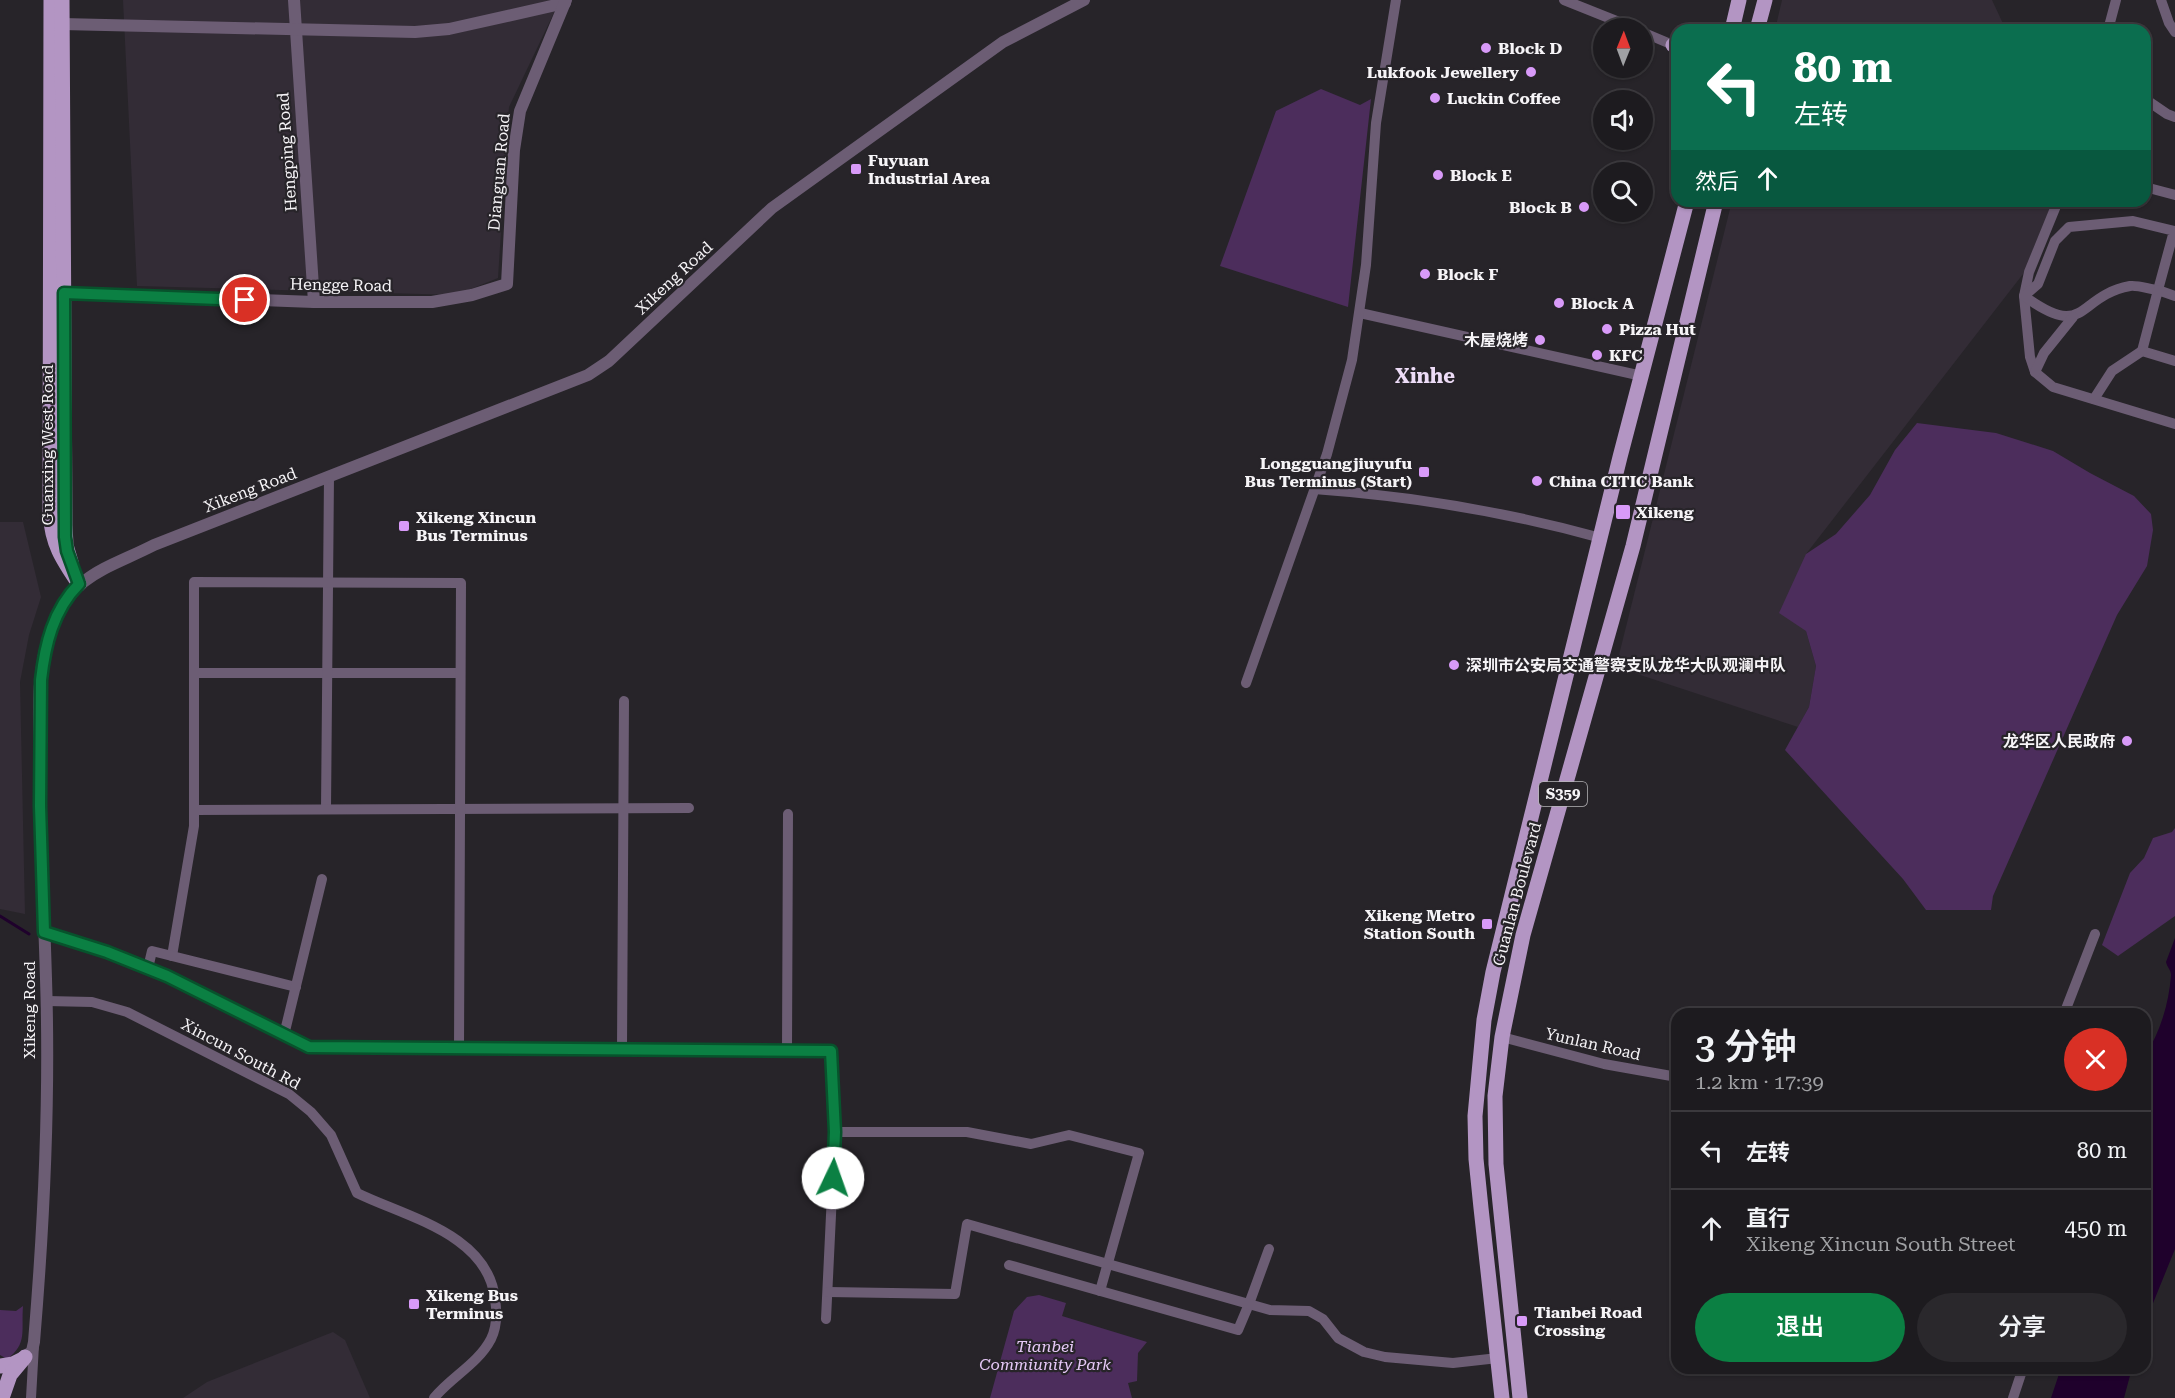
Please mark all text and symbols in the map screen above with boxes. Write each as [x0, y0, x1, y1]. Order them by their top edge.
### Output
north arrow [1593, 18, 1653, 78]
map controls [1593, 18, 1653, 222]
place label: Block D [1498, 39, 1562, 58]
marker: Block D [1479, 41, 1493, 55]
text: 80 m [1794, 43, 1892, 92]
icon: left [1695, 48, 1773, 126]
place label: Lukfook Jewellery [1367, 63, 1519, 82]
marker: Lukfook Jewellery [1524, 65, 1538, 79]
place label: Luckin Coffee [1447, 89, 1561, 108]
button: sound [1593, 90, 1653, 150]
marker: Luckin Coffee [1428, 91, 1442, 105]
street label: Hengping Road [273, 92, 301, 212]
text: 左转 [1794, 99, 1848, 131]
street label: Dianguan Road [484, 112, 514, 232]
place label: Fuyuan Industrial Area [868, 151, 990, 188]
marker: Fuyuan Industrial Area [849, 162, 863, 176]
button: search [1593, 162, 1653, 222]
icon: ahead [1751, 162, 1784, 195]
place label: Block E [1450, 166, 1512, 185]
marker: Block E [1431, 168, 1445, 182]
text: 然后 [1695, 169, 1739, 194]
place label: Block B [1509, 198, 1572, 217]
marker: Block B [1577, 200, 1591, 214]
street label: Xikeng Road [632, 238, 716, 318]
place label: Block F [1437, 265, 1498, 284]
marker: Block F [1418, 267, 1432, 281]
pin [219, 274, 270, 325]
street label: Hengge Road [290, 275, 392, 295]
icon: arrive [228, 283, 261, 316]
place label: Block A [1571, 294, 1634, 313]
marker: Block A [1552, 296, 1566, 310]
place label: Pizza Hut [1619, 320, 1696, 339]
marker: Pizza Hut [1600, 322, 1614, 336]
place label: 木屋烧烤 [1464, 331, 1528, 350]
marker: 木屋烧烤 [1533, 333, 1547, 347]
place label: KFC [1609, 346, 1642, 365]
marker: KFC [1590, 348, 1604, 362]
district label: Xinhe [1395, 364, 1455, 388]
street label: Guanxing West Road [38, 365, 57, 525]
place label: Longguangjiuyufu Bus Terminus (Start) [1245, 454, 1412, 491]
street label: Xikeng Road [201, 464, 299, 516]
marker: Longguangjiuyufu Bus Terminus (Start) [1417, 465, 1431, 479]
place label: China CITIC Bank [1549, 472, 1694, 491]
marker: China CITIC Bank [1530, 474, 1544, 488]
marker: Xikeng [1614, 503, 1632, 521]
place label: Xikeng [1636, 503, 1694, 522]
place label: Xikeng Xincun Bus Terminus [416, 508, 536, 545]
marker: Xikeng Xincun Bus Terminus [397, 519, 411, 533]
place label: 深圳市公安局交通警察支队龙华大队观澜中队 [1466, 656, 1786, 675]
marker: 深圳市公安局交通警察支队龙华大队观澜中队 [1447, 658, 1461, 672]
place label: 龙华区人民政府 [2003, 732, 2115, 751]
marker: 龙华区人民政府 [2120, 734, 2134, 748]
road number: S359 [1539, 782, 1587, 806]
street label: Guanlan Boulevard [1489, 820, 1545, 968]
place label: Xikeng Metro Station South [1364, 906, 1475, 943]
marker: Xikeng Metro Station South [1480, 917, 1494, 931]
street label: Xikeng Road [20, 961, 39, 1059]
street label: Xincun South Rd [178, 1015, 304, 1093]
street label: Yunlan Road [1543, 1024, 1643, 1064]
text: 3 分钟 [1695, 1026, 1796, 1068]
button: close [2064, 1028, 2127, 1091]
text: 1.2 km · 17:39 [1695, 1070, 1824, 1094]
icon: left [1695, 1134, 1728, 1167]
text: 80 m [2077, 1138, 2127, 1163]
text: 左转 [1746, 1140, 1790, 1165]
position arrow [801, 1146, 865, 1210]
text: 直行 [1746, 1206, 1790, 1231]
icon: ahead [1695, 1212, 1728, 1245]
text: 450 m [2064, 1216, 2127, 1241]
text: Xikeng Xincun South Street [1746, 1232, 2016, 1256]
place label: Xikeng Bus Terminus [426, 1286, 518, 1323]
button: 退出 [1695, 1293, 1905, 1362]
button: 分享 [1917, 1293, 2127, 1362]
marker: Xikeng Bus Terminus [407, 1297, 421, 1311]
place label: Tianbei Road Crossing [1534, 1303, 1643, 1340]
marker: Tianbei Road Crossing [1515, 1314, 1529, 1328]
park label: Tianbei Commiunity Park [979, 1337, 1111, 1374]

